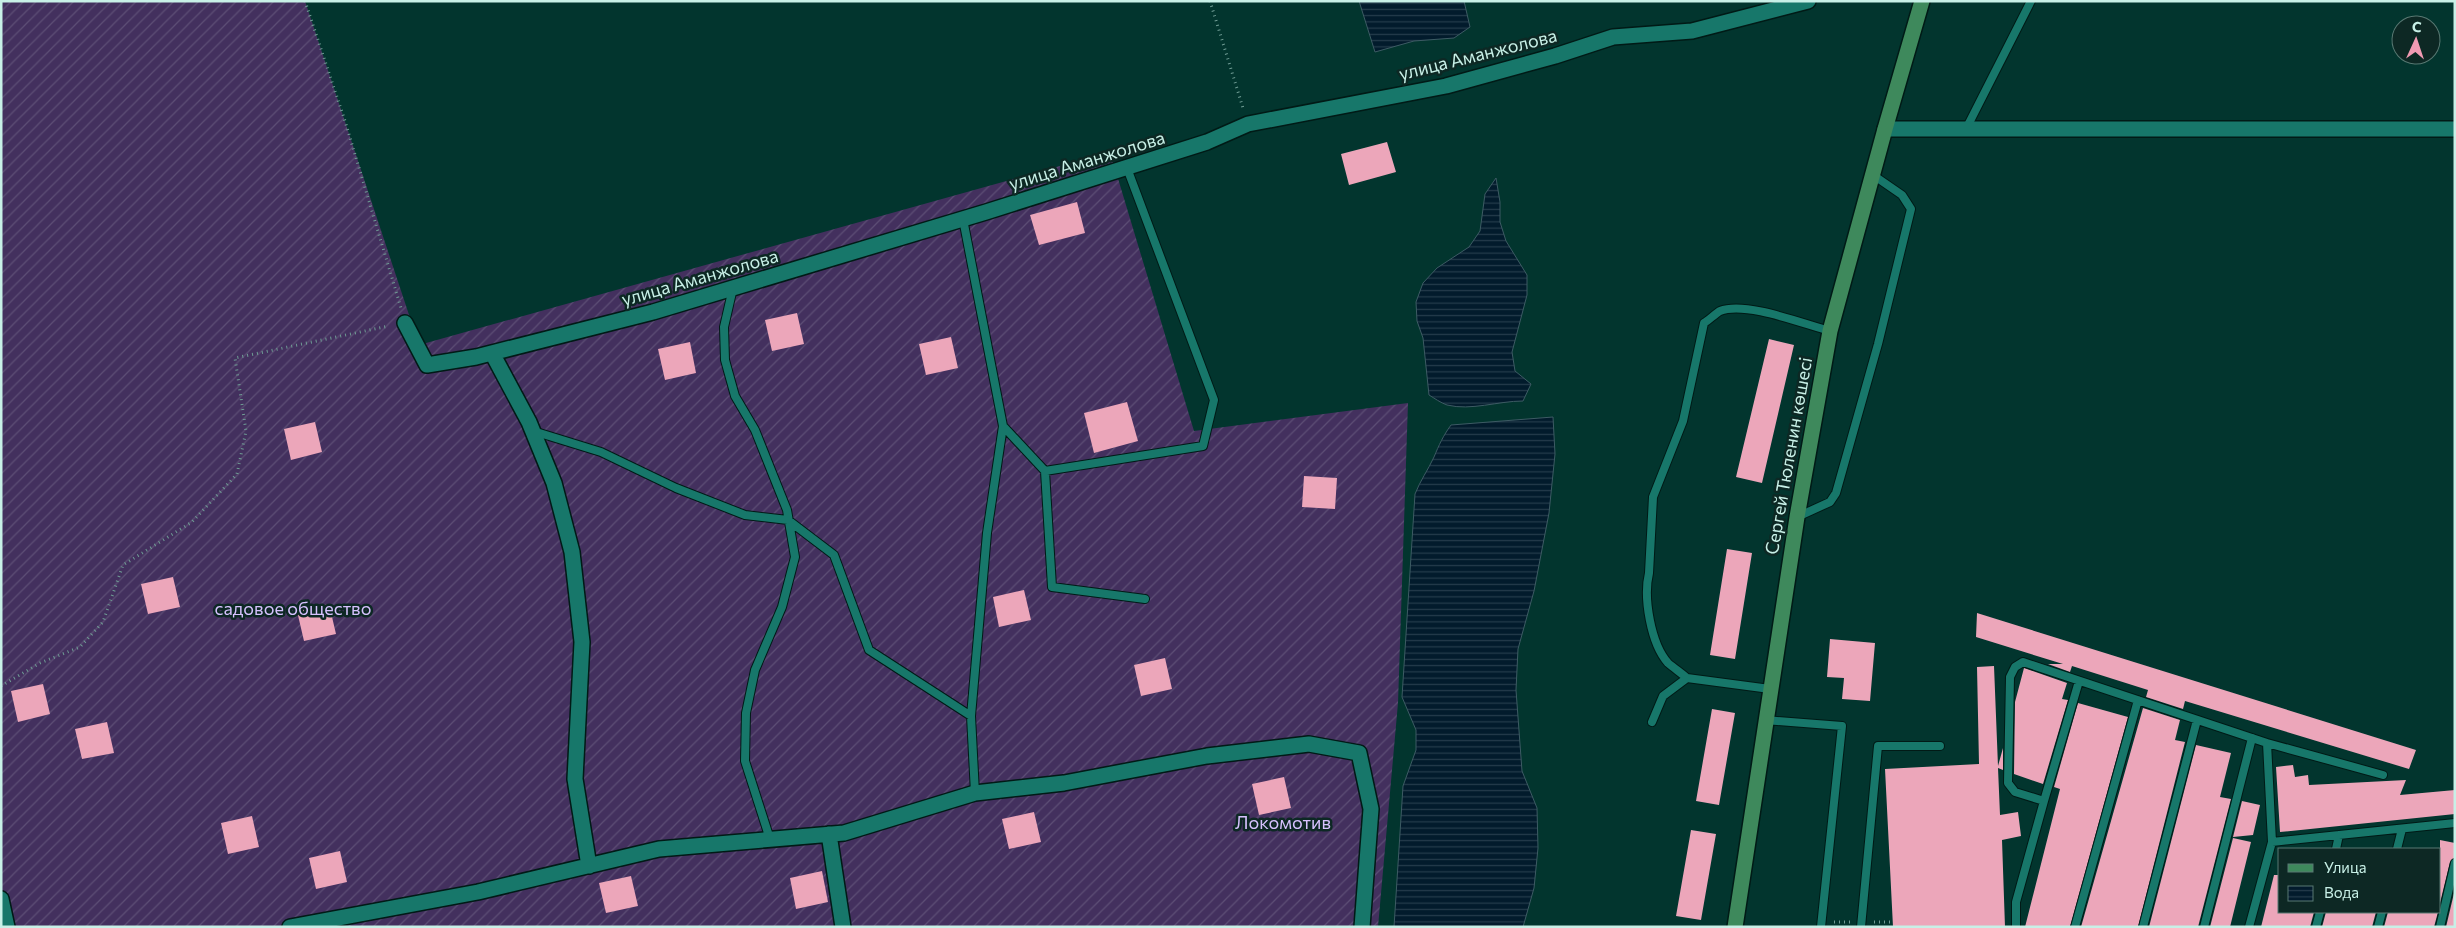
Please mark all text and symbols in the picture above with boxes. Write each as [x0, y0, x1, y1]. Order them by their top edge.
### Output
north arrow [2391, 15, 2441, 65]
text: С [2411, 18, 2422, 35]
street label: улица Аманжолова [1396, 24, 1559, 84]
street label: улица Аманжолова [1006, 126, 1167, 194]
street label: улица Аманжолова [619, 244, 781, 310]
street label: Сергей Тюленин көшесі [1760, 355, 1816, 556]
park label: садовое общество [215, 597, 371, 619]
park label: Локомотив [1235, 811, 1331, 833]
legend [2278, 848, 2441, 913]
text: Улица [2324, 858, 2366, 876]
text: Вода [2324, 883, 2359, 901]

